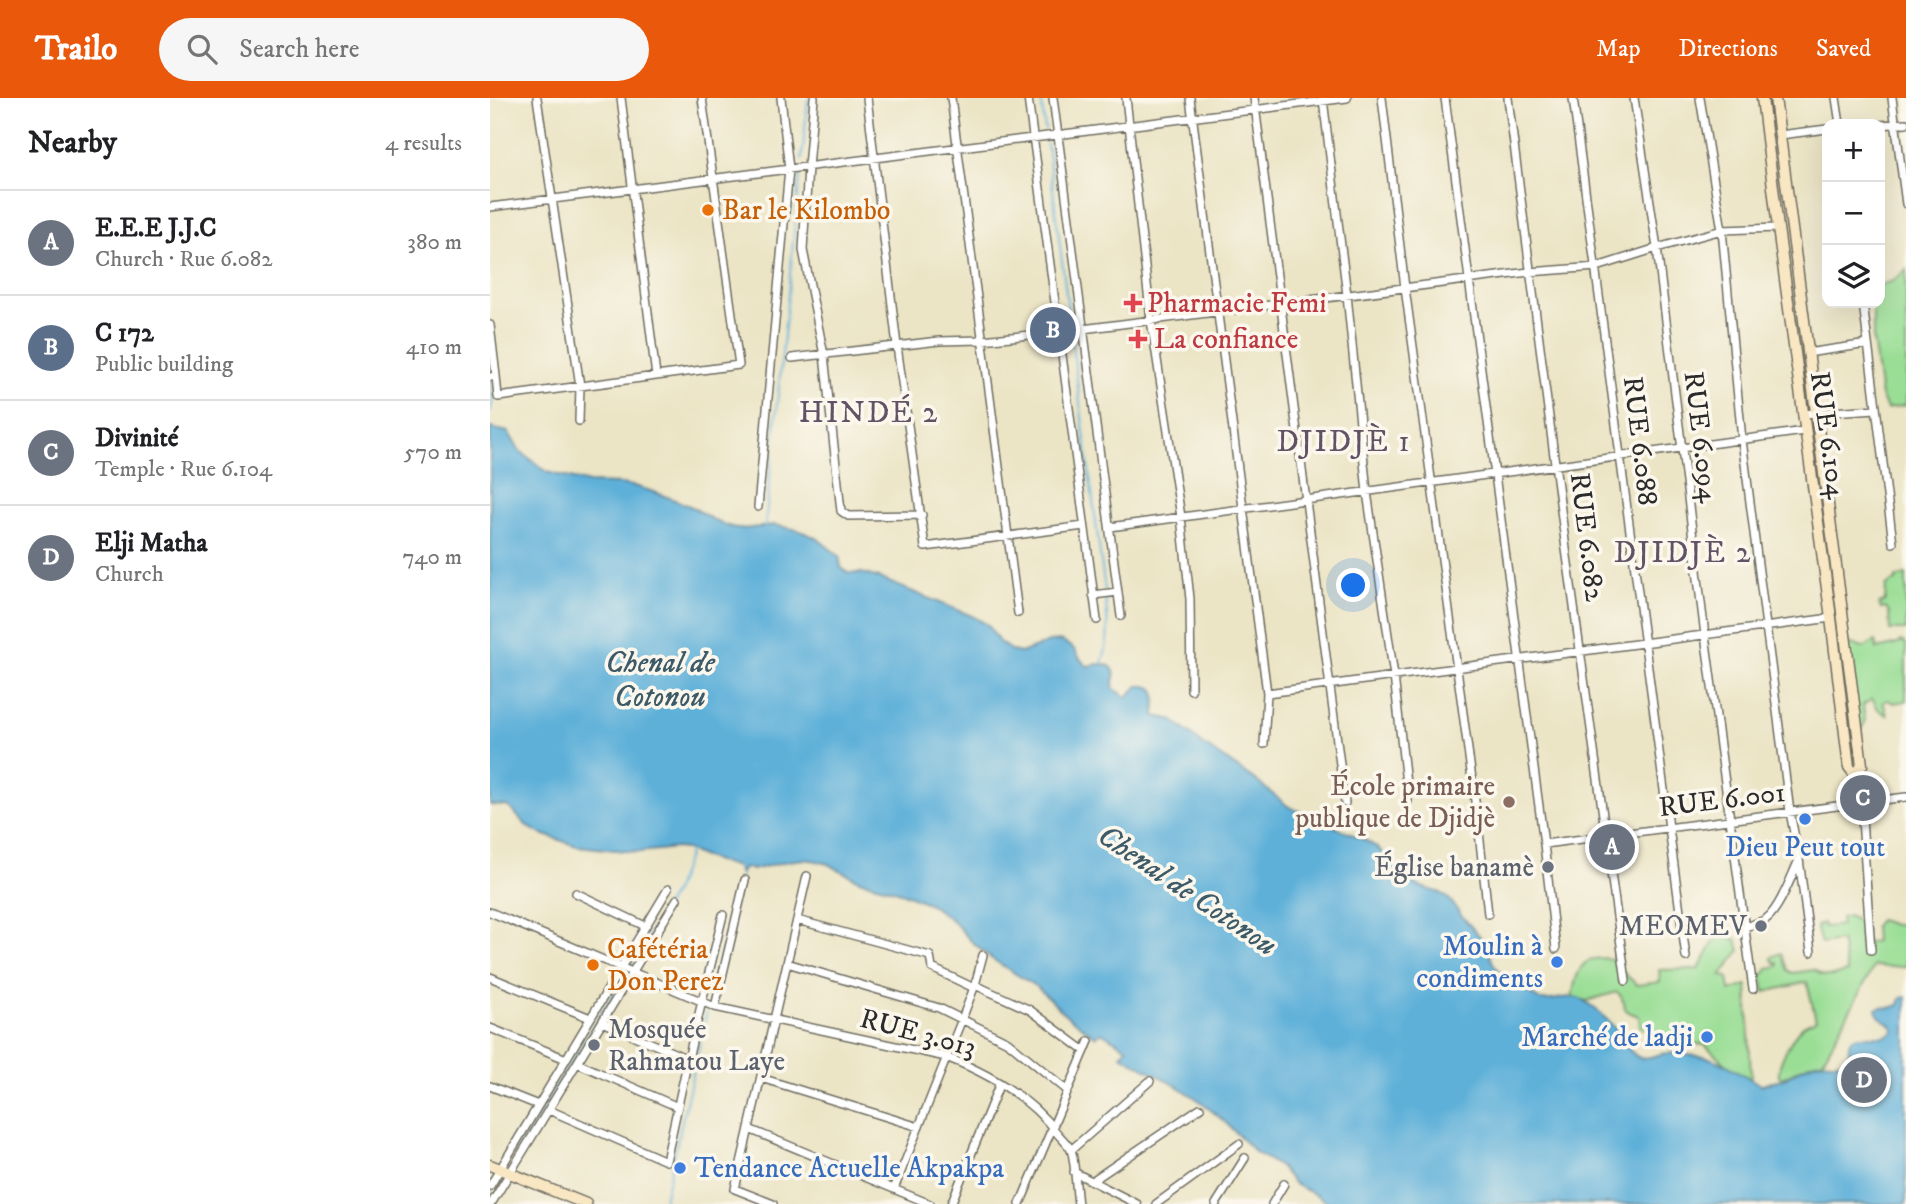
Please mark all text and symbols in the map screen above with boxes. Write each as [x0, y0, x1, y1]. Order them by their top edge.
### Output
search box [159, 18, 649, 81]
text: Trailo [35, 29, 117, 70]
icon: search [183, 30, 221, 68]
text: Search here [239, 33, 359, 66]
text: Map [1596, 34, 1641, 64]
text: Directions [1679, 34, 1778, 64]
text: Saved [1816, 34, 1871, 64]
map controls [1822, 119, 1885, 308]
button: + [1822, 119, 1885, 182]
text: Nearby [28, 125, 117, 162]
text: 4 results [385, 129, 462, 158]
button: − [1822, 182, 1885, 245]
place label: Bar le Kilombo [722, 193, 890, 228]
marker: Bar le Kilombo [700, 202, 716, 218]
text: E.E.E J.J.C [95, 212, 217, 245]
text: A [44, 228, 58, 257]
text: 380 m [407, 228, 462, 257]
text: Church · Rue 6.082 [95, 245, 273, 274]
button: layers [1822, 245, 1885, 308]
place label: Pharmacie Femi [1147, 286, 1326, 321]
marker: Pharmacie Femi [1125, 295, 1141, 311]
pin: B [1030, 304, 1076, 356]
text: C 172 [95, 317, 154, 350]
place label: La confiance [1154, 322, 1298, 357]
marker: La confiance [1128, 329, 1148, 349]
text: B [44, 333, 58, 362]
text: 410 m [406, 333, 462, 362]
text: Public building [95, 350, 233, 379]
street label: RUE 6.094 [1676, 369, 1727, 506]
street label: RUE 6.104 [1802, 369, 1854, 502]
street label: RUE 6.088 [1615, 374, 1665, 508]
district label: HINDÉ 2 [799, 394, 939, 432]
text: Divinité [95, 422, 179, 455]
district label: DJIDJÈ 1 [1276, 423, 1412, 461]
text: C [43, 438, 59, 467]
text: 570 m [404, 438, 462, 467]
text: Temple · Rue 6.104 [95, 455, 272, 484]
street label: RUE 6.082 [1562, 470, 1612, 604]
text: Elji Matha [95, 527, 208, 560]
district label: DJIDJÈ 2 [1614, 534, 1752, 572]
text: D [42, 543, 60, 572]
text: 740 m [402, 543, 462, 572]
text: Church [95, 560, 164, 589]
your location [1336, 568, 1370, 602]
water label: Chenal de Cotonou [605, 645, 716, 716]
place label: École primaire publique de Djidjè [1294, 769, 1495, 836]
pin: C [1840, 772, 1886, 824]
street label: RUE 6.001 [1657, 775, 1787, 825]
marker: École primaire publique de Djidjè [1501, 794, 1517, 810]
marker: Dieu Peut tout [1797, 811, 1813, 827]
water label: Chenal de Cotonou [1090, 817, 1284, 965]
pin: A [1589, 821, 1635, 873]
place label: Dieu Peut tout [1725, 830, 1885, 865]
place label: Église banamè [1374, 850, 1534, 885]
marker: Église banamè [1540, 859, 1556, 875]
place label: MEOMEV [1619, 909, 1748, 944]
marker: MEOMEV [1753, 918, 1769, 934]
place label: Moulin à condiments [1416, 929, 1543, 996]
place label: Cafétéria Don Perez [607, 932, 724, 999]
marker: Moulin à condiments [1549, 954, 1565, 970]
marker: Cafétéria Don Perez [585, 957, 601, 973]
street label: RUE 3.013 [856, 1001, 980, 1065]
place label: Mosquée Rahmatou Laye [608, 1012, 785, 1079]
place label: Marché de ladji [1521, 1020, 1693, 1055]
marker: Marché de ladji [1699, 1029, 1715, 1045]
marker: Mosquée Rahmatou Laye [586, 1037, 602, 1053]
pin: D [1841, 1054, 1887, 1106]
place label: Tendance Actuelle Akpakpa [694, 1151, 1004, 1186]
marker: Tendance Actuelle Akpakpa [672, 1160, 688, 1176]

